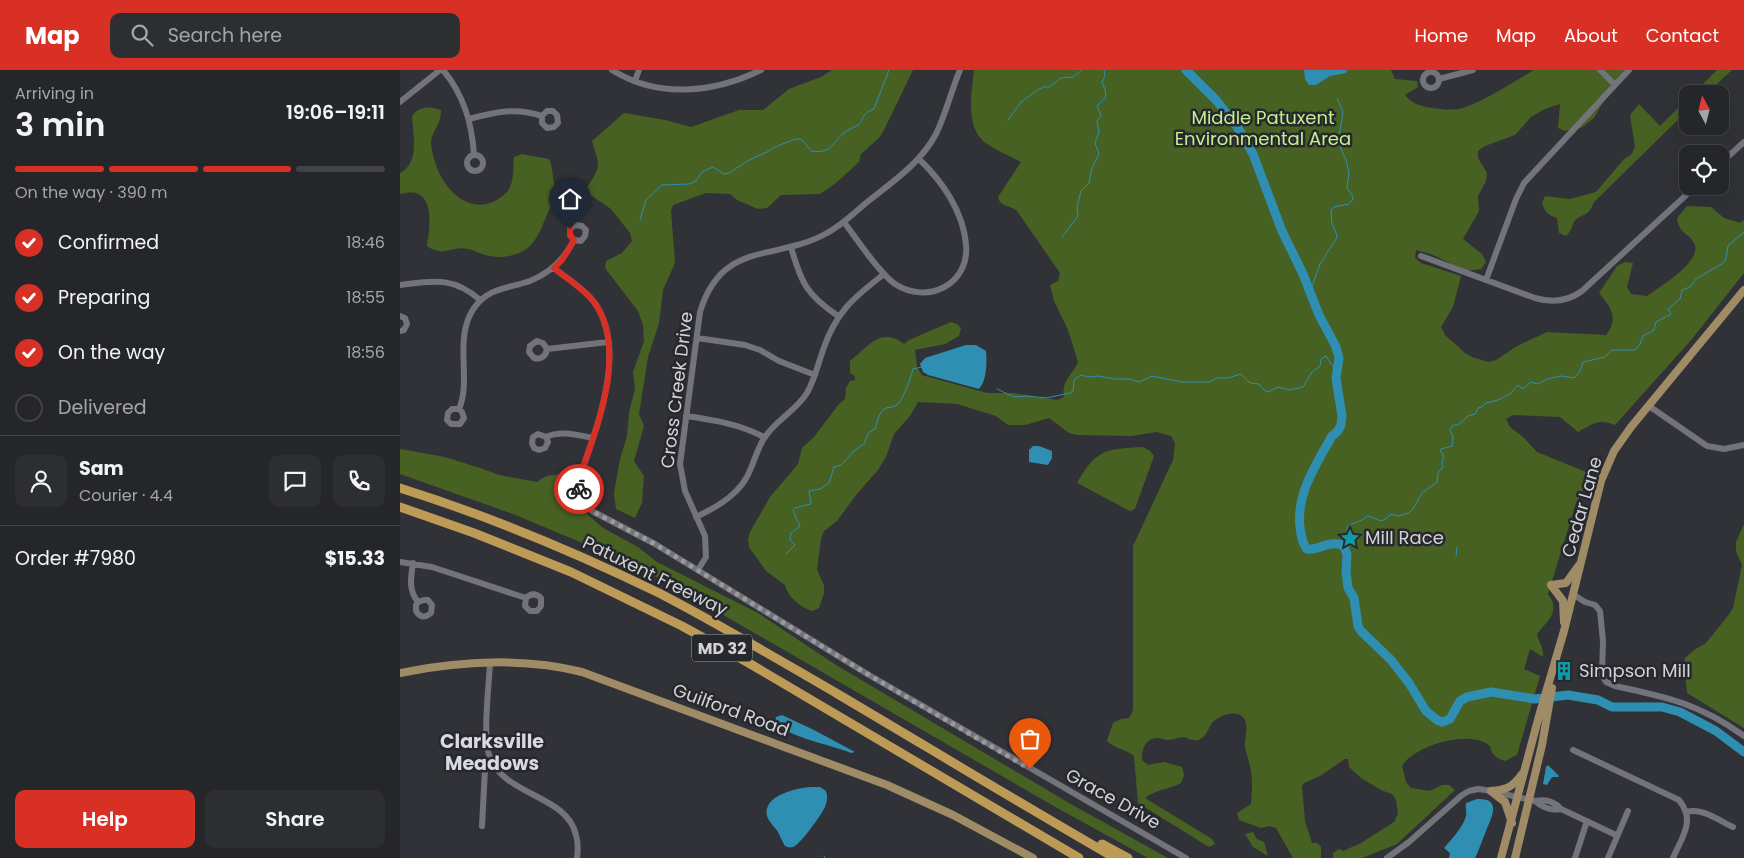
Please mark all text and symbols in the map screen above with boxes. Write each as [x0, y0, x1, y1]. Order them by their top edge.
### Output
search box [110, 13, 460, 58]
text: Map [25, 19, 80, 52]
icon: search [128, 21, 156, 49]
text: Search here [168, 22, 282, 49]
text: Home [1414, 23, 1468, 48]
text: Map [1496, 23, 1536, 48]
text: About [1564, 23, 1618, 48]
text: Contact [1646, 23, 1719, 48]
text: Arriving in [15, 82, 94, 105]
north arrow [1679, 85, 1729, 135]
map controls [1679, 85, 1729, 195]
text: 19:06–19:11 [286, 99, 385, 126]
text: 3 min [15, 102, 105, 147]
park label: Middle Patuxent Environmental Area [1175, 105, 1351, 151]
button: locate [1679, 145, 1729, 195]
pin [549, 178, 591, 229]
text: On the way · 390 m [15, 181, 168, 204]
icon: home [556, 185, 584, 213]
icon: check [15, 229, 43, 257]
text: Confirmed [58, 229, 159, 256]
text: 18:46 [346, 231, 385, 254]
icon: check [15, 284, 43, 312]
text: Preparing [58, 284, 150, 311]
text: 18:55 [346, 286, 385, 309]
street label: Cross Creek Drive [654, 310, 699, 470]
icon: check [15, 339, 43, 367]
text: On the way [58, 339, 165, 366]
text: 18:56 [346, 341, 385, 364]
text: Delivered [58, 394, 147, 421]
street label: Cedar Lane [1555, 454, 1608, 560]
button: person [15, 455, 67, 507]
text: Sam [79, 455, 124, 482]
button: chat [269, 455, 321, 507]
button: phone [333, 455, 385, 507]
courier [554, 464, 604, 514]
icon: bike [565, 475, 593, 503]
text: Courier · 4.4 [79, 484, 173, 507]
place label: Mill Race [1365, 525, 1444, 550]
place icon: Mill Race [1339, 527, 1361, 549]
street label: Patuxent Freeway [579, 530, 732, 622]
text: Order #7980 [15, 545, 136, 572]
text: $15.33 [325, 545, 385, 572]
road number: MD 32 [692, 634, 752, 662]
place label: Simpson Mill [1579, 658, 1691, 683]
building icon: Simpson Mill [1553, 660, 1575, 682]
street label: Guilford Road [669, 677, 793, 742]
pin [1009, 718, 1051, 769]
icon: bag [1016, 725, 1044, 753]
district label: Clarksville Meadows [440, 728, 544, 777]
street label: Grace Drive [1061, 762, 1165, 835]
button: Help [15, 790, 195, 848]
button: Share [205, 790, 385, 848]

